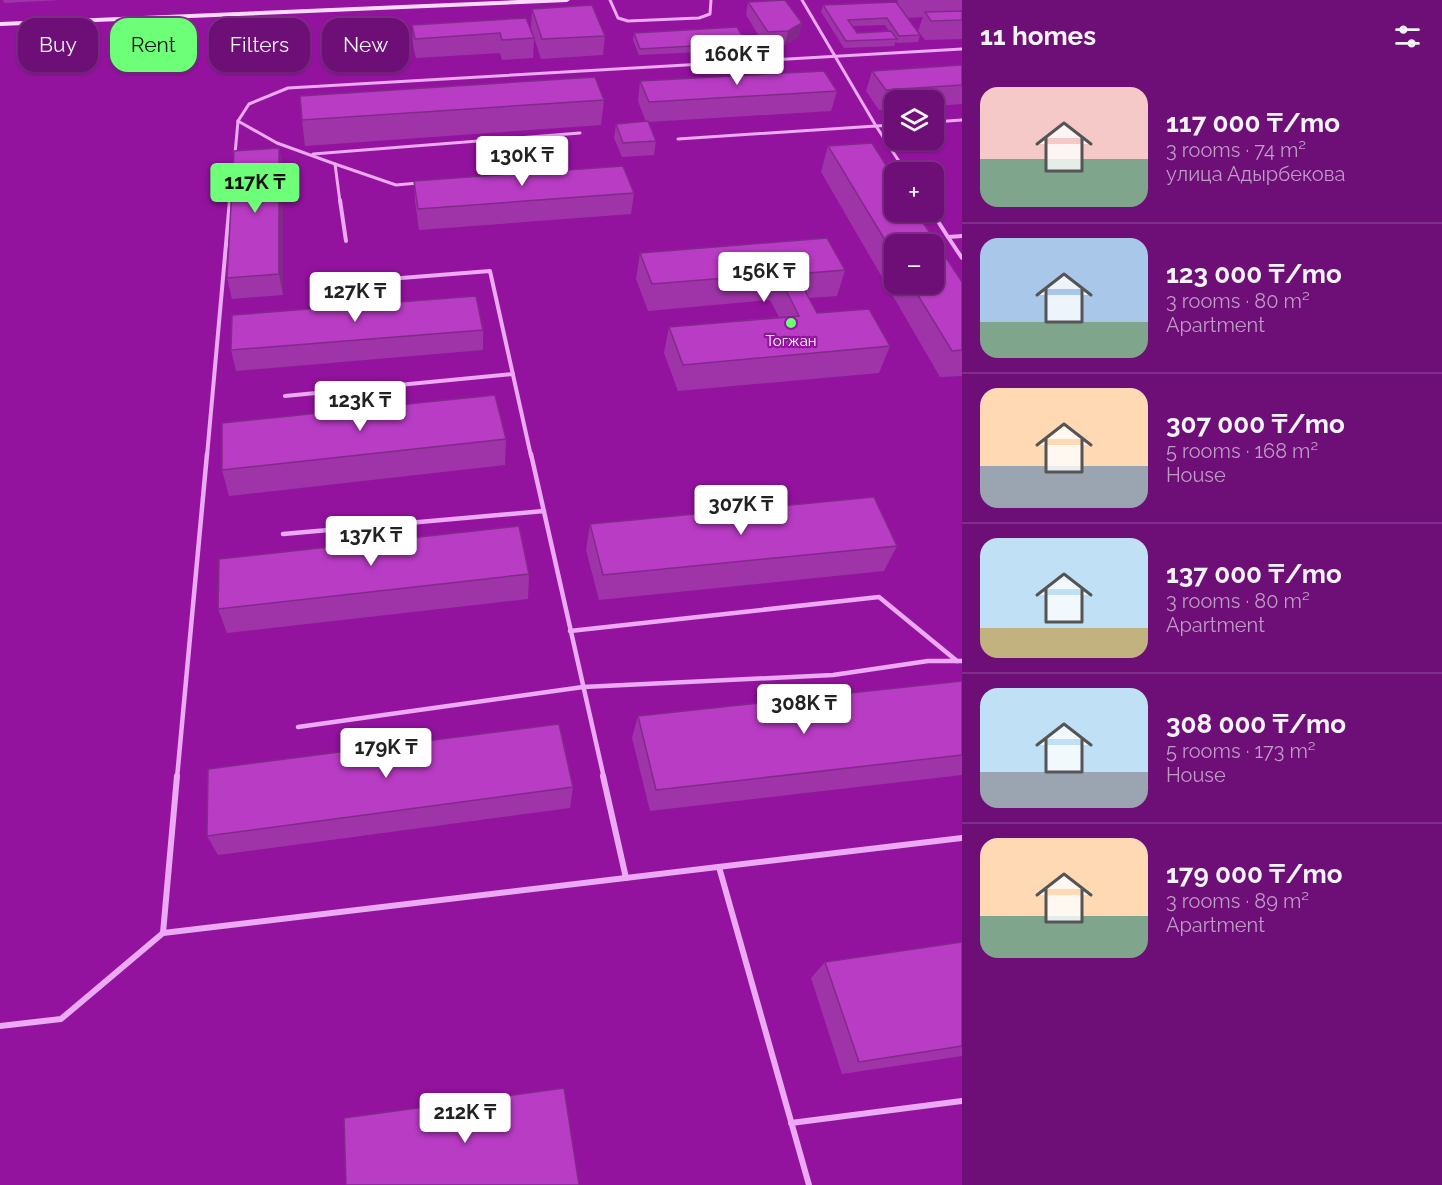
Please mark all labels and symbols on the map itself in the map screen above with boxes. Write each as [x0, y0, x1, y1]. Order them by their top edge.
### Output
pin: 160K ₸ [688, 35, 786, 86]
pin: 130K ₸ [473, 136, 571, 187]
pin: 117K ₸ [206, 163, 304, 214]
pin: 156K ₸ [715, 252, 813, 303]
pin: 127K ₸ [306, 272, 404, 323]
marker: Тогжан [784, 316, 798, 330]
place label: Тогжан [765, 332, 817, 350]
pin: 123K ₸ [311, 381, 409, 432]
pin: 307K ₸ [692, 485, 790, 536]
pin: 137K ₸ [322, 516, 420, 567]
pin: 308K ₸ [755, 684, 853, 735]
pin: 179K ₸ [337, 728, 435, 779]
pin: 212K ₸ [416, 1093, 514, 1144]

